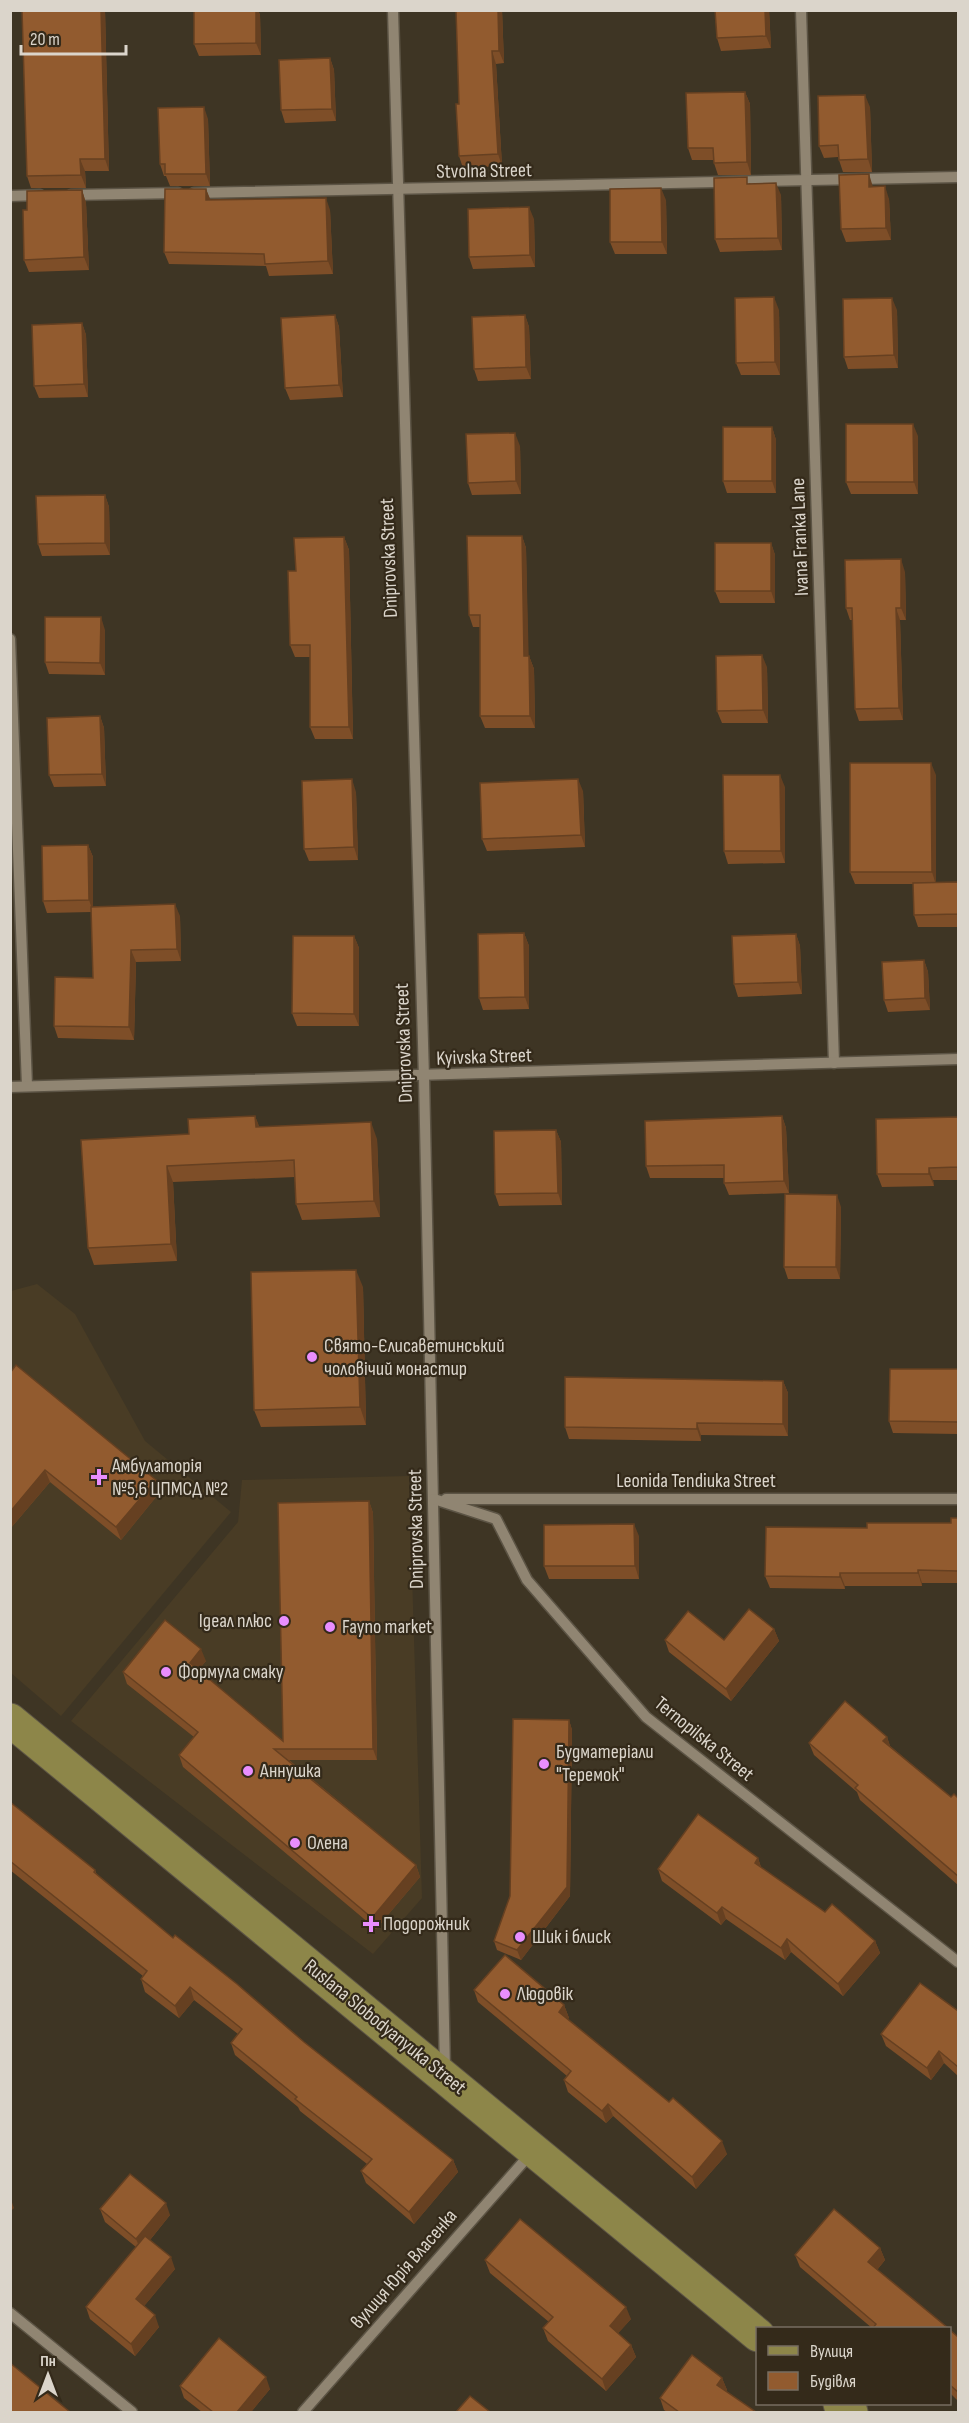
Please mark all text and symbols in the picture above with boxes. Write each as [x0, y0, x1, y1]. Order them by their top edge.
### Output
scale bar [21, 18, 126, 56]
text: 20 m [30, 29, 60, 50]
street label: Stvolna Street [436, 158, 532, 184]
street label: Ivana Franka Lane [786, 478, 814, 596]
street label: Dniprovska Street [375, 498, 403, 618]
street label: Dniprovska Street [390, 983, 418, 1103]
street label: Kyivska Street [436, 1043, 532, 1071]
place label: Свято-Єлисаветинський чоловічий монастир [324, 1334, 505, 1381]
marker: Свято-Єлисаветинський чоловічий монастир [305, 1350, 319, 1364]
place label: Амбулаторія №5,6 ЦПМСД №2 [111, 1454, 228, 1501]
marker: Амбулаторія №5,6 ЦПМСД №2 [90, 1468, 108, 1486]
street label: Dniprovska Street [403, 1469, 429, 1589]
street label: Leonida Tendiuka Street [616, 1469, 776, 1493]
place label: Ідеал плюс [199, 1609, 272, 1633]
marker: Ідеал плюс [277, 1614, 291, 1628]
place label: Fayno market [342, 1615, 432, 1639]
marker: Fayno market [323, 1620, 337, 1634]
place label: Формула смаку [178, 1660, 284, 1684]
marker: Формула смаку [159, 1665, 173, 1679]
street label: Ternopilska Street [649, 1692, 759, 1786]
place label: Будматеріали "Теремок" [556, 1740, 654, 1787]
marker: Будматеріали "Теремок" [537, 1757, 551, 1771]
place label: Аннушка [259, 1759, 321, 1783]
marker: Аннушка [241, 1764, 255, 1778]
place label: Олена [307, 1831, 348, 1855]
marker: Олена [288, 1836, 302, 1850]
place label: Подорожник [383, 1912, 470, 1936]
marker: Подорожник [364, 1917, 378, 1931]
place label: Шик і блиск [532, 1925, 611, 1949]
marker: Шик і блиск [513, 1930, 527, 1944]
street label: Ruslana Slobodyanyuka Street [299, 1954, 471, 2100]
place label: Людовік [516, 1982, 574, 2006]
marker: Людовік [498, 1987, 512, 2001]
street label: вулиця Юрія Власенка [346, 2204, 462, 2334]
legend [756, 2327, 951, 2405]
text: Вулиця [810, 2341, 853, 2362]
north arrow [18, 2345, 78, 2405]
text: Пн [40, 2352, 56, 2371]
text: Будівля [810, 2371, 856, 2392]

